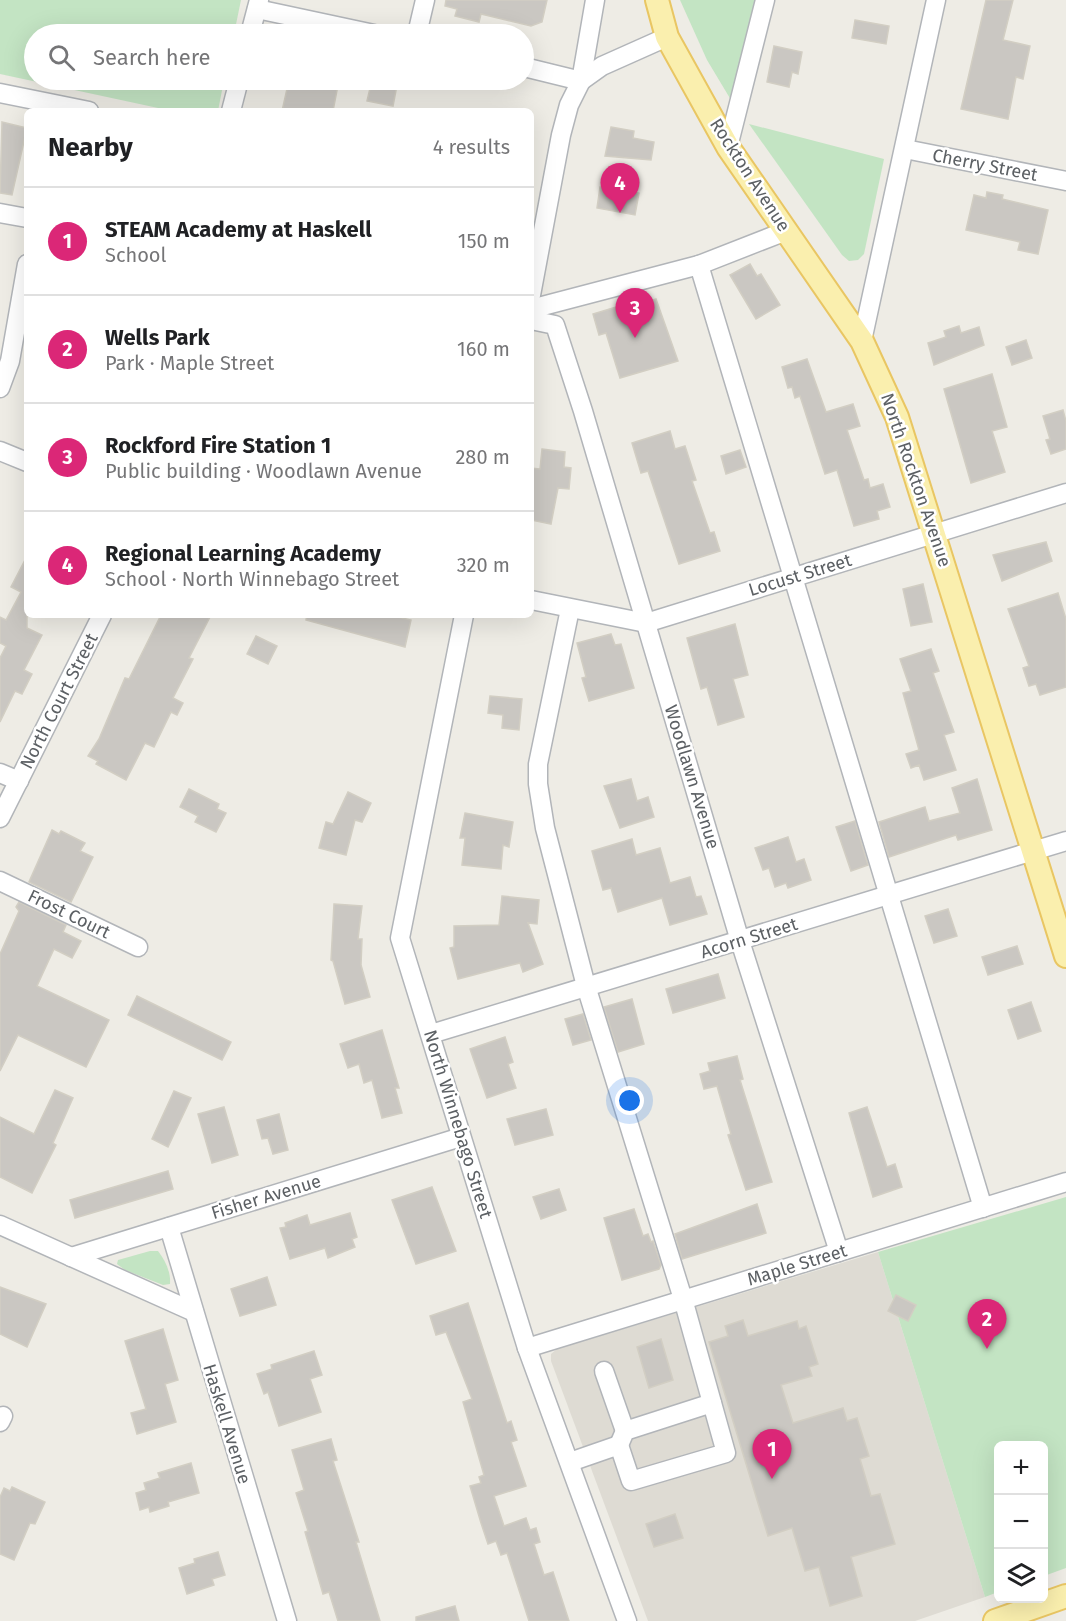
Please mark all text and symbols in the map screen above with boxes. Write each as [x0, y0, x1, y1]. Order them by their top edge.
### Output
search box [24, 24, 534, 90]
icon: search [45, 41, 78, 74]
text: Search here [93, 44, 211, 71]
street label: Rockton Avenue [705, 114, 795, 236]
text: Nearby [48, 132, 133, 163]
text: 4 results [433, 135, 510, 159]
street label: Cherry Street [931, 144, 1040, 186]
pin: 4 [600, 164, 640, 213]
text: STEAM Academy at Haskell [105, 216, 372, 243]
text: 1 [63, 229, 72, 253]
text: 150 m [458, 229, 510, 253]
text: School [105, 243, 166, 267]
pin: 3 [616, 288, 654, 338]
text: Wells Park [105, 324, 210, 351]
text: 2 [62, 337, 73, 361]
text: 160 m [457, 337, 510, 361]
text: Park · Maple Street [105, 351, 274, 375]
street label: North Rockton Avenue [876, 390, 956, 570]
text: Rockford Fire Station 1 [105, 432, 331, 459]
text: 3 [62, 445, 73, 469]
text: 280 m [455, 445, 510, 469]
text: Public building · Woodlawn Avenue [105, 459, 422, 483]
text: Regional Learning Academy [105, 540, 381, 567]
street label: Locust Street [746, 549, 855, 601]
text: 4 [62, 553, 73, 577]
text: 320 m [457, 553, 510, 577]
text: School · North Winnebago Street [105, 567, 399, 591]
street label: North Court Street [15, 629, 103, 773]
street label: Woodlawn Avenue [660, 702, 724, 852]
street label: Frost Court [24, 885, 114, 944]
street label: Acorn Street [698, 913, 801, 963]
street label: North Winnebago Street [419, 1027, 497, 1221]
your location [615, 1086, 644, 1115]
street label: Fisher Avenue [209, 1170, 323, 1224]
street label: Maple Street [744, 1239, 850, 1291]
pin: 2 [968, 1300, 1006, 1349]
street label: Haskell Avenue [198, 1361, 256, 1487]
pin: 1 [752, 1430, 792, 1479]
map controls [994, 1441, 1048, 1603]
button: + [994, 1441, 1048, 1495]
button: − [994, 1495, 1048, 1549]
button: layers [994, 1549, 1048, 1603]

